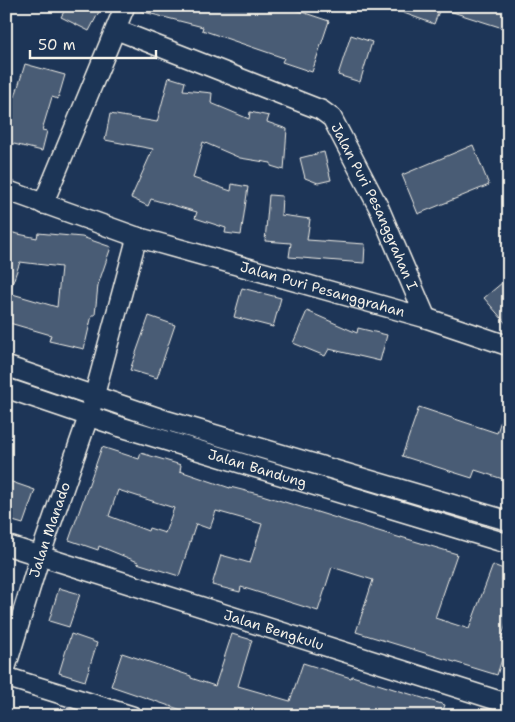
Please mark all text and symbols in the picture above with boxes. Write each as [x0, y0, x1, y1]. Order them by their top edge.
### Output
scale bar [30, 28, 156, 60]
text: 50 m [38, 35, 76, 55]
street label: Jalan Puri Pesanggrahan I [327, 120, 422, 293]
street label: Jalan Puri Pesanggrahan [238, 257, 408, 321]
street label: Jalan Bandung [206, 445, 309, 492]
street label: Jalan Manado [25, 480, 74, 580]
street label: Jalan Bengkulu [222, 605, 326, 654]

